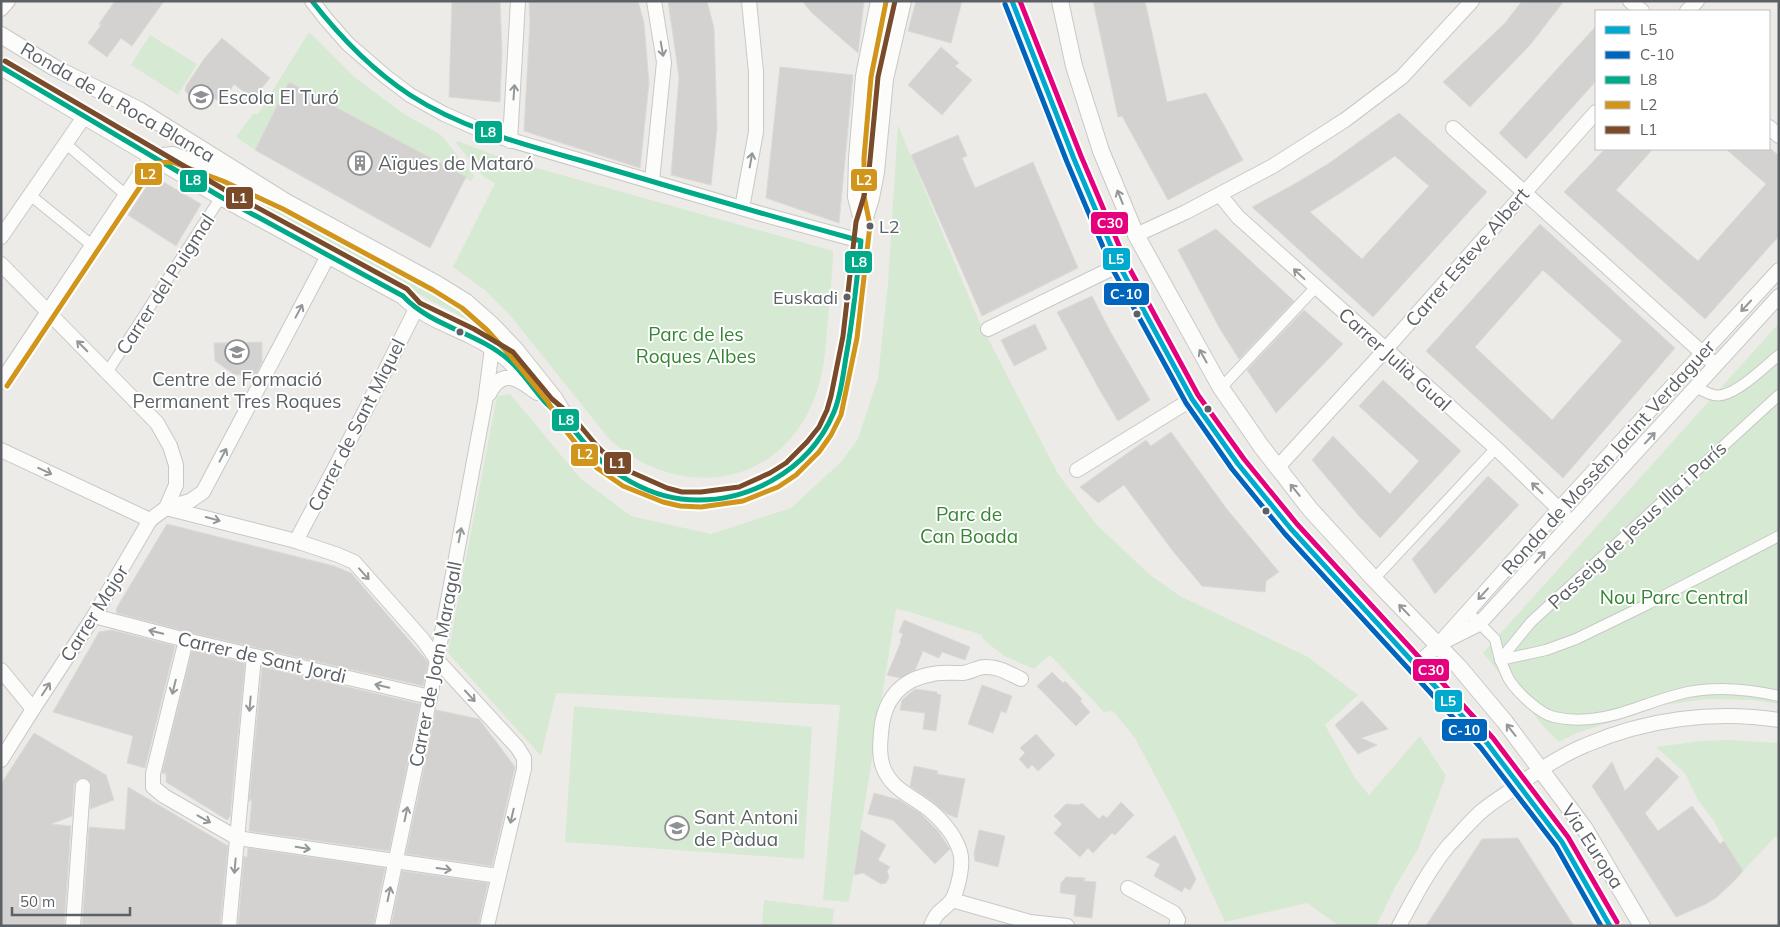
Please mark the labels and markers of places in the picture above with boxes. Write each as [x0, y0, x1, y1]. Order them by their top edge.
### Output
school or university icon: Escola El Turó [188, 84, 214, 110]
place label: Escola El Turó [218, 85, 339, 109]
building icon: Aïgues de Mataró [347, 150, 373, 176]
place label: Aïgues de Mataró [378, 151, 534, 175]
line badge: L2 [134, 162, 163, 186]
line badge: L2 [850, 168, 878, 192]
place label: L2 [879, 215, 900, 238]
marker: L2 [865, 221, 875, 231]
place label: Euskadi [773, 286, 838, 309]
marker: Euskadi [842, 292, 852, 302]
unlabelled marker [1132, 309, 1142, 319]
unlabelled marker [455, 327, 465, 337]
school or university icon: Centre de Formació Permanent Tres Roques [224, 339, 250, 365]
place label: Centre de Formació Permanent Tres Roques [133, 367, 341, 413]
unlabelled marker [1203, 404, 1213, 414]
line badge: L2 [570, 443, 599, 467]
unlabelled marker [1261, 506, 1271, 516]
place label: Sant Antoni de Pàdua [694, 805, 798, 851]
school or university icon: Sant Antoni de Pàdua [664, 815, 690, 841]

